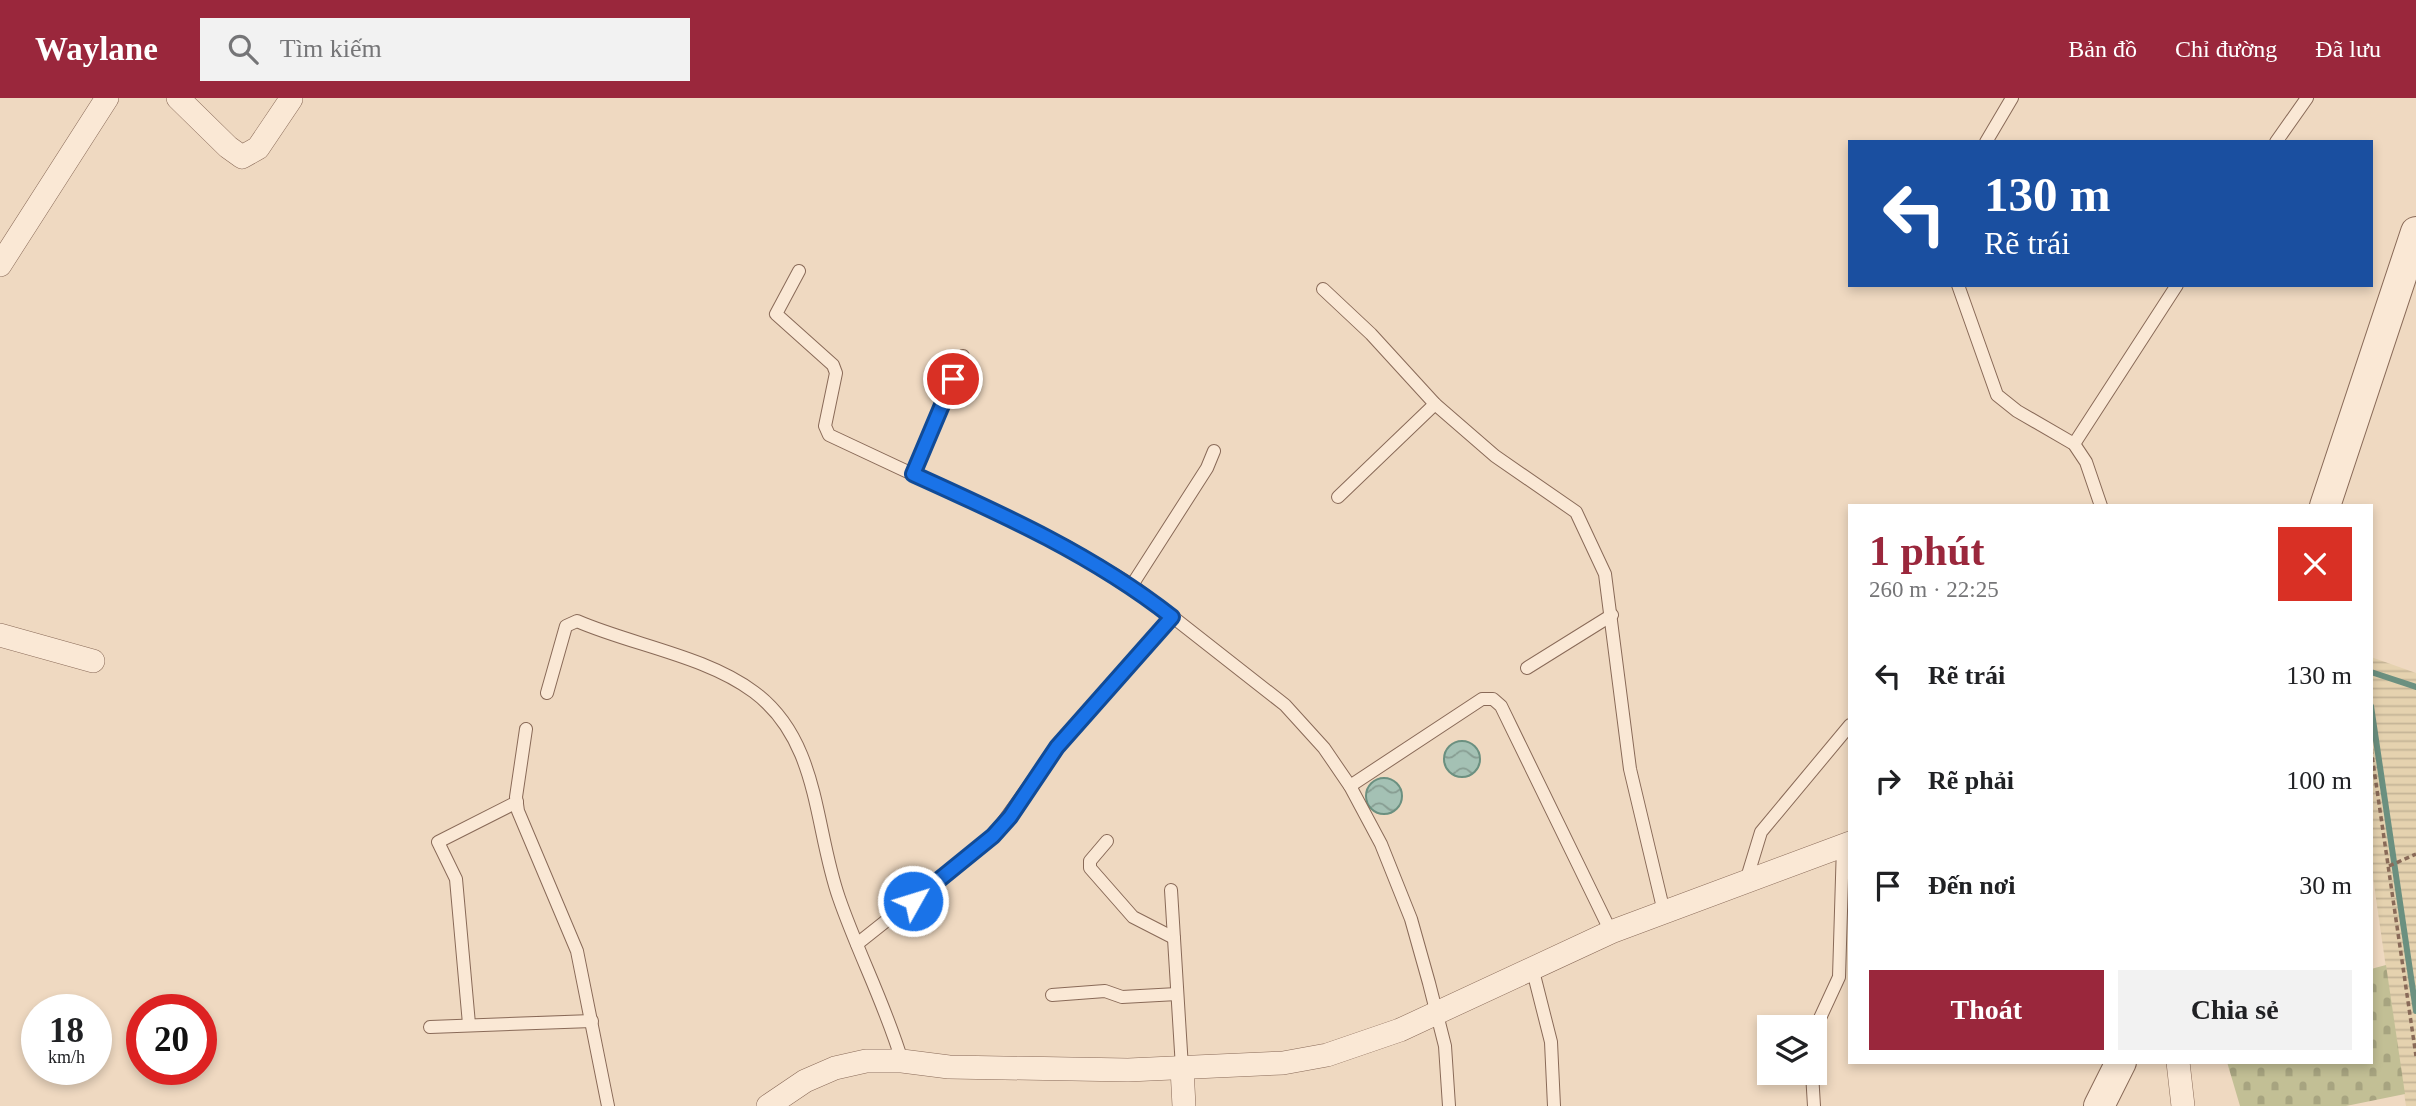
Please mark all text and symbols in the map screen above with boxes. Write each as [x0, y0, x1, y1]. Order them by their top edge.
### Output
search box [200, 18, 690, 81]
icon: search [224, 30, 262, 68]
text: Waylane [35, 31, 158, 67]
text: Tìm kiếm [280, 34, 382, 63]
text: Bản đồ [2068, 36, 2137, 62]
text: Chỉ đường [2175, 36, 2277, 62]
text: Đã lưu [2315, 36, 2381, 62]
text: 130 m [1984, 167, 2111, 222]
icon: left [1869, 168, 1960, 259]
text: Rẽ trái [1984, 225, 2070, 261]
pin [923, 349, 983, 409]
icon: arrive [934, 360, 972, 398]
button: close [2278, 527, 2352, 601]
text: 1 phút [1869, 528, 1985, 574]
text: 260 m · 22:25 [1869, 577, 1999, 602]
icon: left [1869, 657, 1907, 695]
text: Rẽ trái [1928, 661, 2005, 690]
text: 130 m [2286, 661, 2352, 690]
icon: right [1869, 762, 1907, 800]
text: Rẽ phải [1928, 766, 2014, 795]
text: 100 m [2286, 766, 2352, 795]
position arrow [876, 864, 950, 938]
icon: arrive [1869, 867, 1907, 905]
text: Đến nơi [1928, 871, 2015, 900]
text: 30 m [2299, 871, 2352, 900]
button: Thoát [1869, 970, 2104, 1050]
button: Chia sẻ [2118, 970, 2352, 1050]
speed limit sign: 20 [126, 994, 217, 1085]
text: 18 [49, 1011, 84, 1050]
map controls [1757, 1015, 1827, 1085]
button: layers [1757, 1015, 1827, 1085]
text: km/h [48, 1047, 85, 1067]

